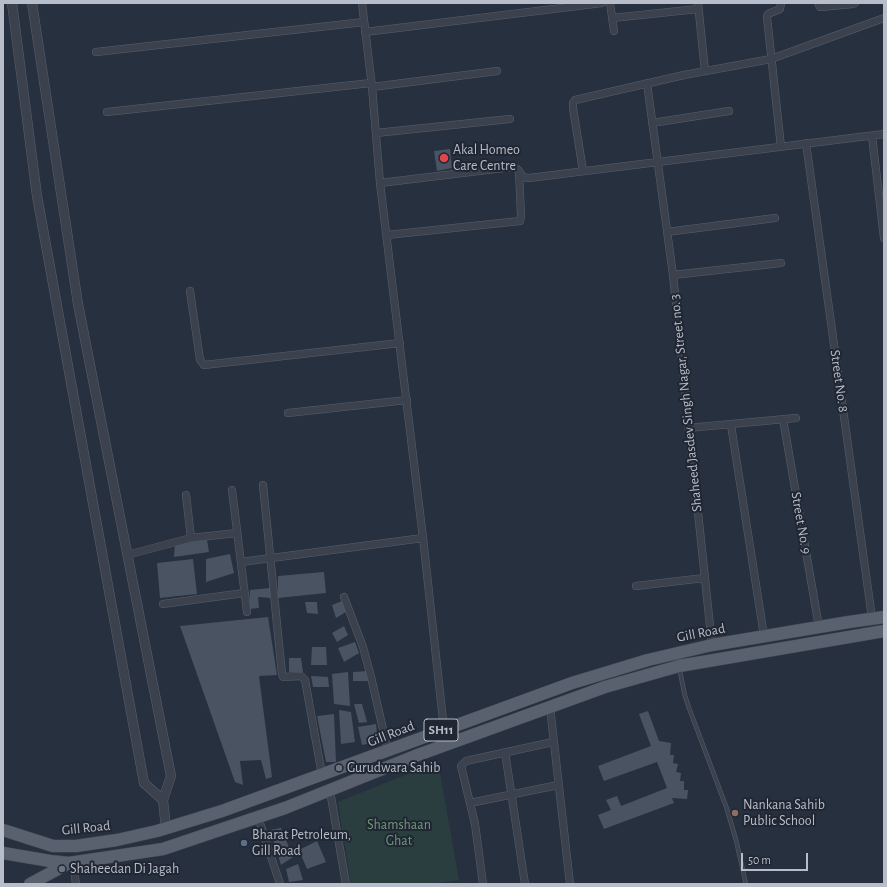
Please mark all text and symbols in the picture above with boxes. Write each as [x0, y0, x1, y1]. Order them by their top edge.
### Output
place label: Akal Homeo Care Centre [453, 142, 520, 174]
marker: Akal Homeo Care Centre [438, 152, 450, 164]
street label: Shaheed Jasdev Singh Nagar, Street no. 3 [666, 293, 706, 513]
street label: Street No. 8 [826, 349, 852, 413]
street label: Street No. 9 [787, 491, 815, 555]
street label: Gill Road [675, 620, 727, 646]
street label: Gill Road [365, 717, 417, 751]
road number: SH11 [424, 719, 458, 741]
place label: Gurudwara Sahib [347, 760, 440, 776]
marker: Gurudwara Sahib [334, 763, 344, 773]
place label: Nankana Sahib Public School [743, 797, 825, 830]
marker: Nankana Sahib Public School [730, 808, 740, 818]
street label: Gill Road [61, 817, 111, 839]
park label: Shamshaan Ghat [367, 817, 431, 850]
place label: Bharat Petroleum, Gill Road [252, 827, 351, 860]
marker: Bharat Petroleum, Gill Road [239, 838, 249, 848]
scale bar [743, 845, 810, 871]
text: 50 m [748, 854, 771, 866]
place label: Shaheedan Di Jagah [70, 861, 179, 877]
marker: Shaheedan Di Jagah [57, 864, 67, 874]

